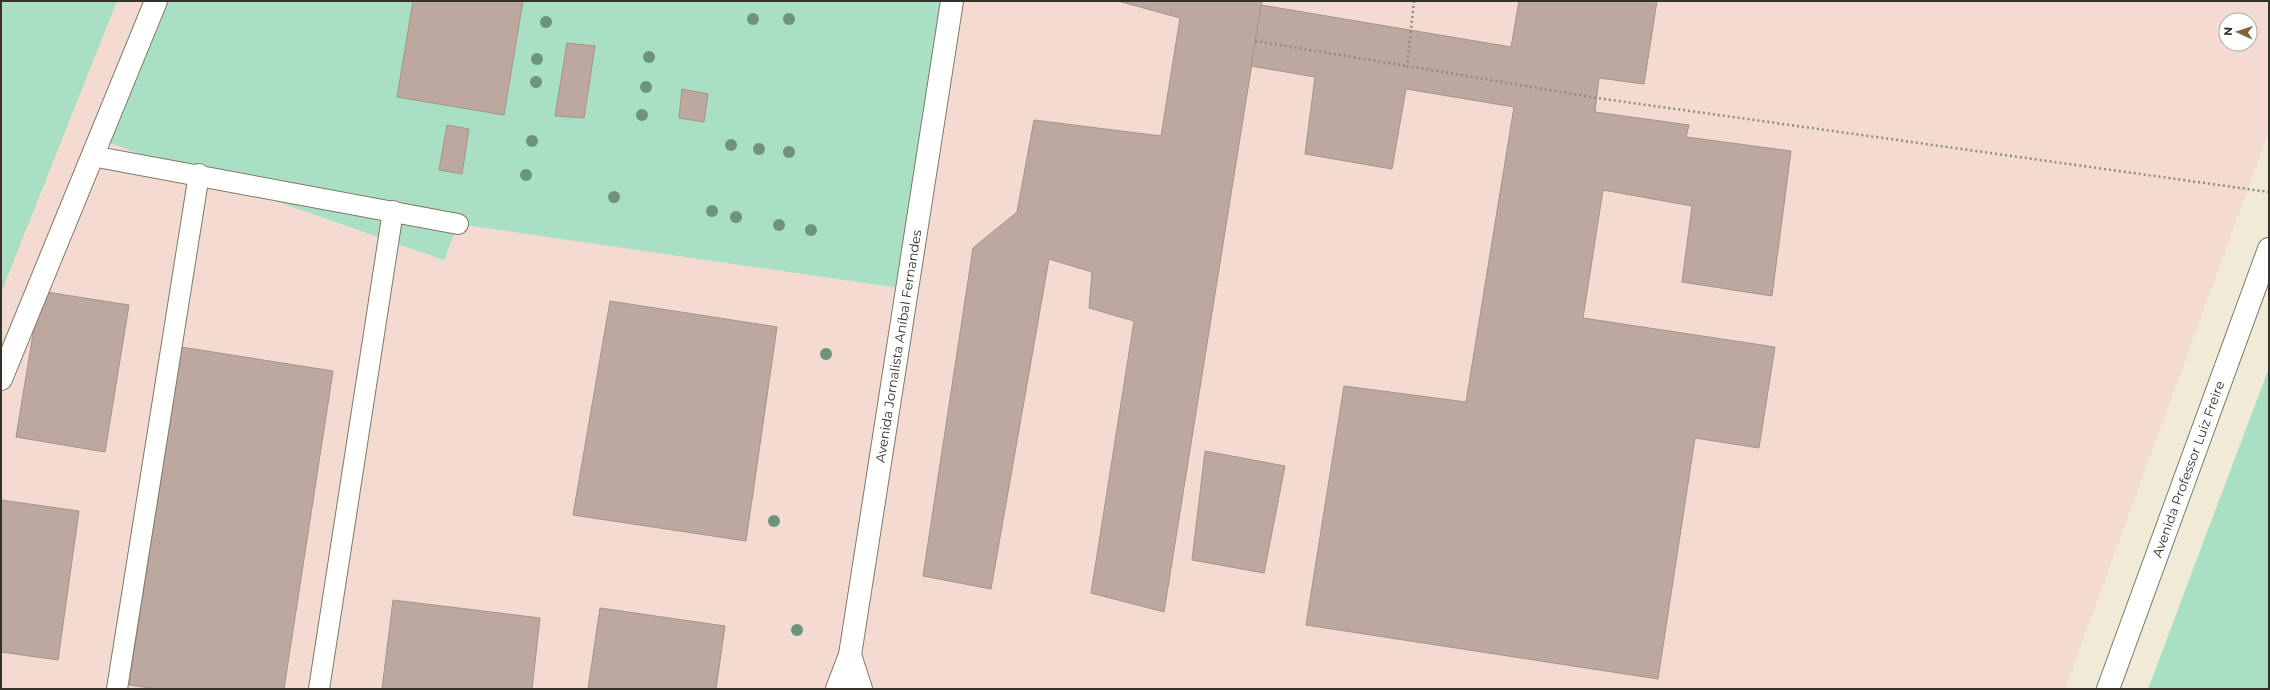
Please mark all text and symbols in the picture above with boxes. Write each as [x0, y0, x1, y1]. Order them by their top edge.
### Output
north arrow [2218, 12, 2258, 52]
text: N [2221, 27, 2235, 36]
street label: Avenida Jornalista Aníbal Fernandes [872, 228, 924, 464]
street label: Avenida Professor Luiz Freire [2149, 378, 2228, 560]

